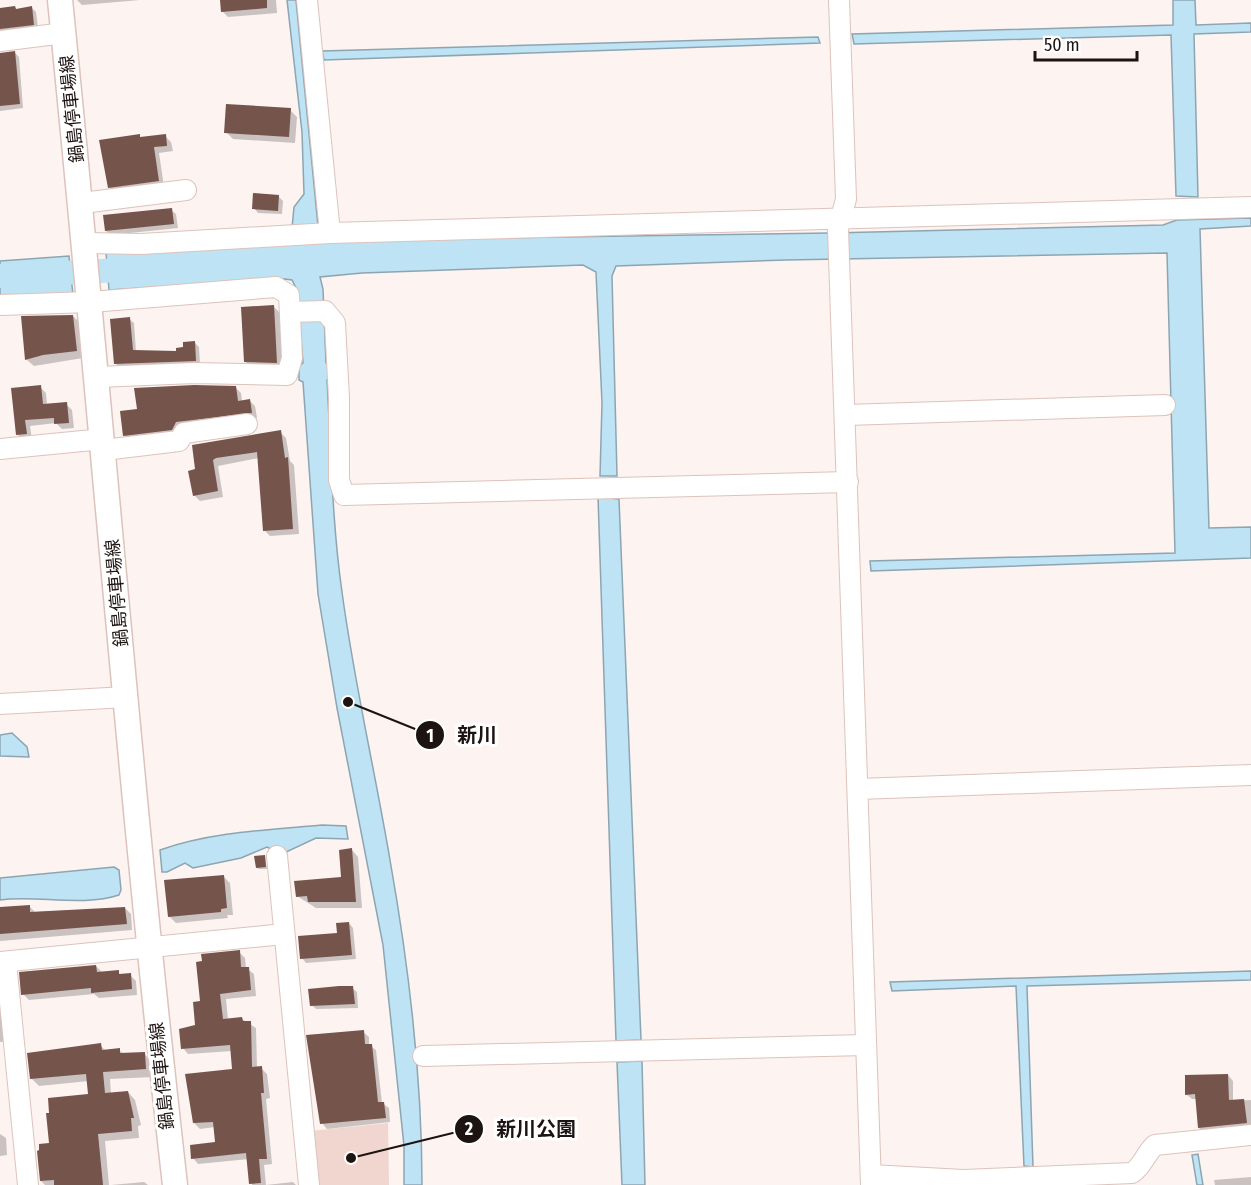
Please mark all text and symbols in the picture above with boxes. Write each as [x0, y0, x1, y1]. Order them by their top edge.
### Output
scale bar [1035, 24, 1137, 62]
text: 50 m [1044, 34, 1080, 56]
street label: 鍋島停車場線 [55, 54, 89, 164]
street label: 鍋島停車場線 [101, 538, 133, 648]
callout: 新川 [415, 716, 509, 754]
text: 新川 [457, 723, 497, 747]
text: 1 [426, 725, 434, 747]
street label: 鍋島停車場線 [145, 1021, 179, 1131]
callout: 新川公園 [454, 1110, 588, 1148]
text: 新川公園 [496, 1117, 576, 1141]
text: 2 [464, 1118, 473, 1140]

